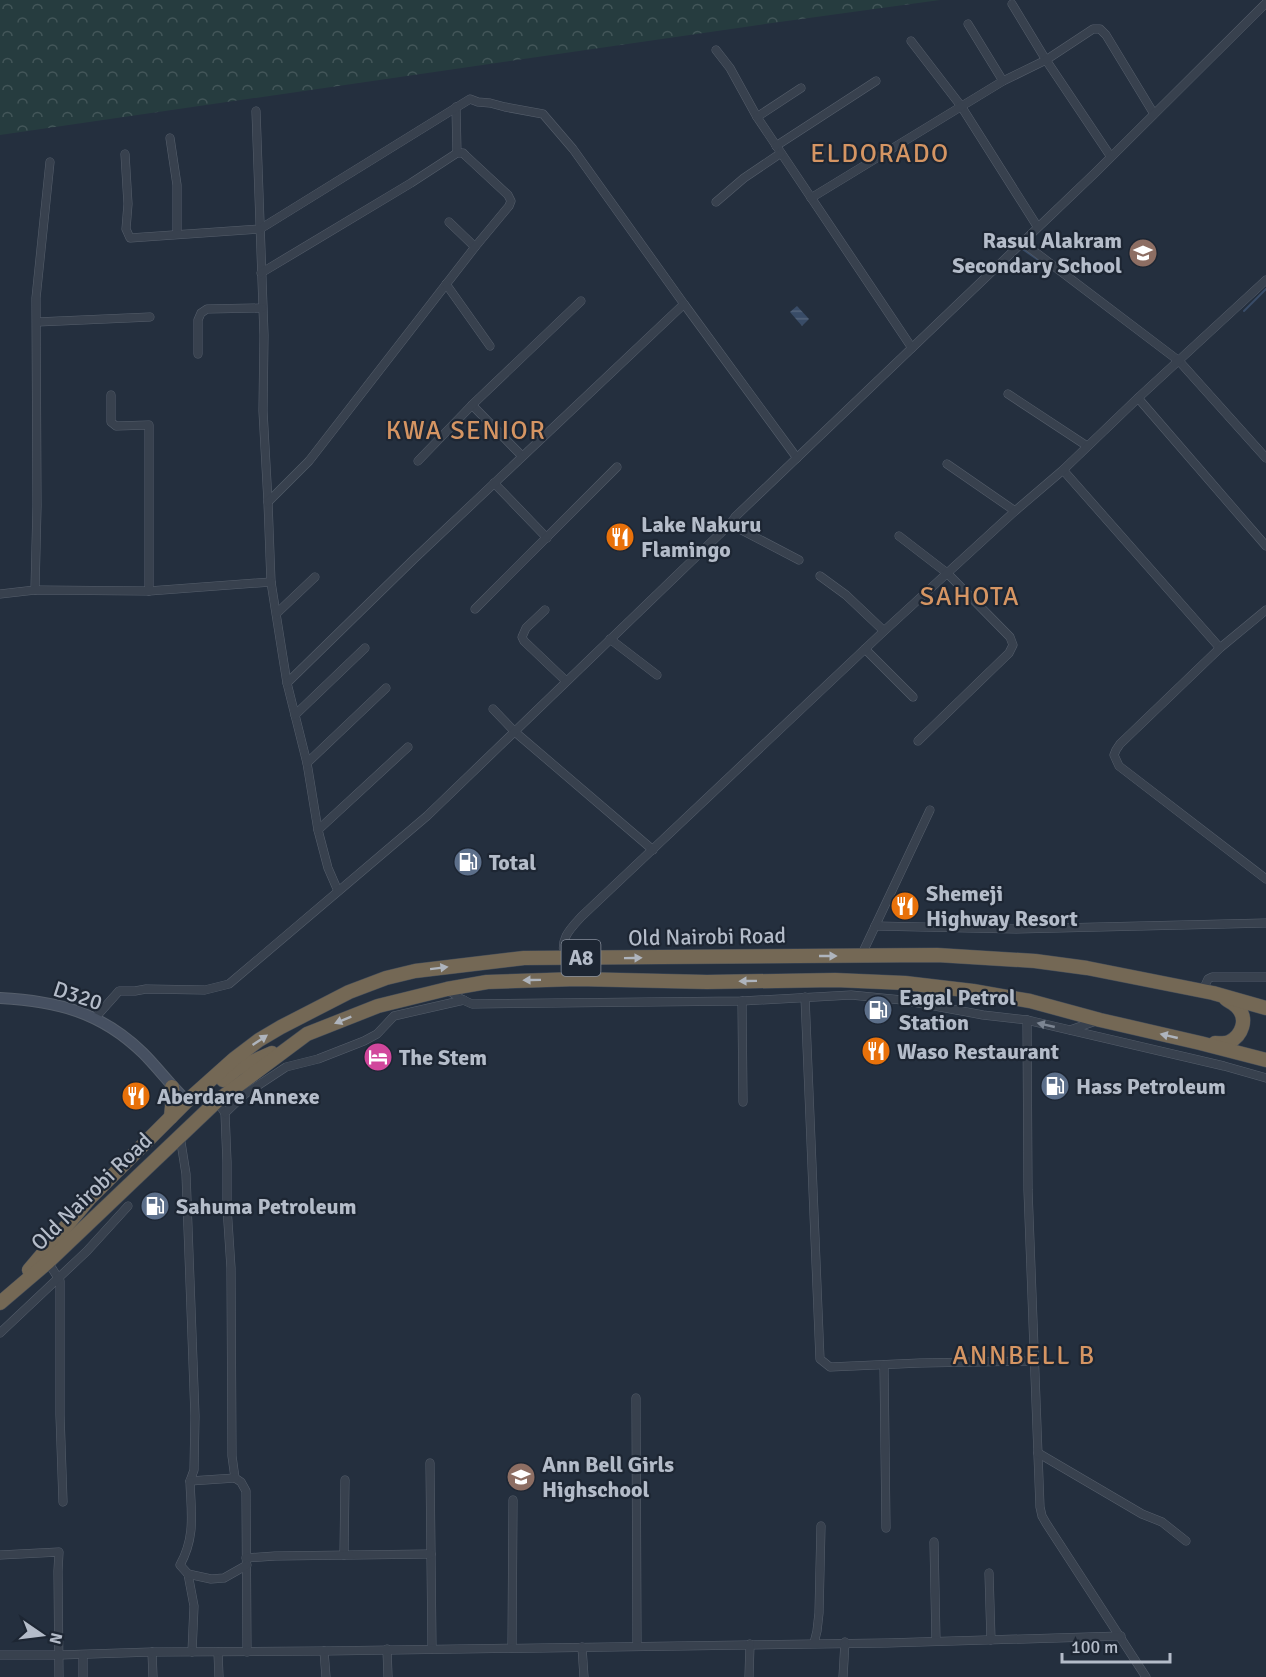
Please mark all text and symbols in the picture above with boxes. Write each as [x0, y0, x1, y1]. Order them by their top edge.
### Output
district label: ELDORADO [810, 138, 950, 170]
place label: Rasul Alakram Secondary School [952, 227, 1122, 279]
school or university icon: Rasul Alakram Secondary School [1127, 237, 1159, 269]
district label: KWA SENIOR [386, 415, 546, 447]
place label: Lake Nakuru Flamingo [641, 511, 761, 563]
restaurant icon: Lake Nakuru Flamingo [604, 521, 636, 553]
district label: SAHOTA [920, 581, 1020, 613]
fuel station icon: Total [452, 846, 484, 878]
place label: Total [489, 849, 536, 876]
place label: Shemeji Highway Resort [926, 880, 1078, 932]
restaurant icon: Shemeji Highway Resort [889, 890, 921, 922]
street label: Old Nairobi Road [628, 922, 786, 951]
road number: A8 [562, 940, 600, 976]
one-way arrow [819, 951, 838, 961]
one-way arrow [624, 953, 643, 963]
one-way arrow [429, 963, 448, 973]
street label: D320 [50, 975, 106, 1016]
one-way arrow [523, 976, 542, 985]
one-way arrow [739, 976, 758, 986]
place label: Eagal Petrol Station [899, 984, 1016, 1036]
fuel station icon: Eagal Petrol Station [862, 994, 894, 1026]
one-way arrow [333, 1015, 351, 1025]
one-way arrow [1037, 1019, 1055, 1029]
one-way arrow [1159, 1030, 1178, 1040]
one-way arrow [251, 1034, 267, 1046]
restaurant icon: Waso Restaurant [860, 1035, 892, 1067]
place label: Waso Restaurant [897, 1038, 1059, 1065]
hotel icon: The Stem [362, 1041, 394, 1073]
place label: The Stem [399, 1044, 487, 1071]
fuel station icon: Hass Petroleum [1039, 1070, 1071, 1102]
place label: Hass Petroleum [1076, 1073, 1226, 1100]
restaurant icon: Aberdare Annexe [120, 1080, 152, 1112]
place label: Aberdare Annexe [157, 1083, 320, 1110]
street label: Old Nairobi Road [25, 1127, 158, 1256]
fuel station icon: Sahuma Petroleum [139, 1190, 171, 1222]
place label: Sahuma Petroleum [176, 1193, 357, 1220]
district label: ANNBELL B [952, 1340, 1096, 1372]
place label: Ann Bell Girls Highschool [542, 1451, 674, 1503]
school or university icon: Ann Bell Girls Highschool [505, 1461, 537, 1493]
north arrow [12, 1605, 72, 1665]
scale bar [1062, 1626, 1170, 1664]
text: N [45, 1631, 67, 1646]
text: 100 m [1071, 1636, 1118, 1658]

